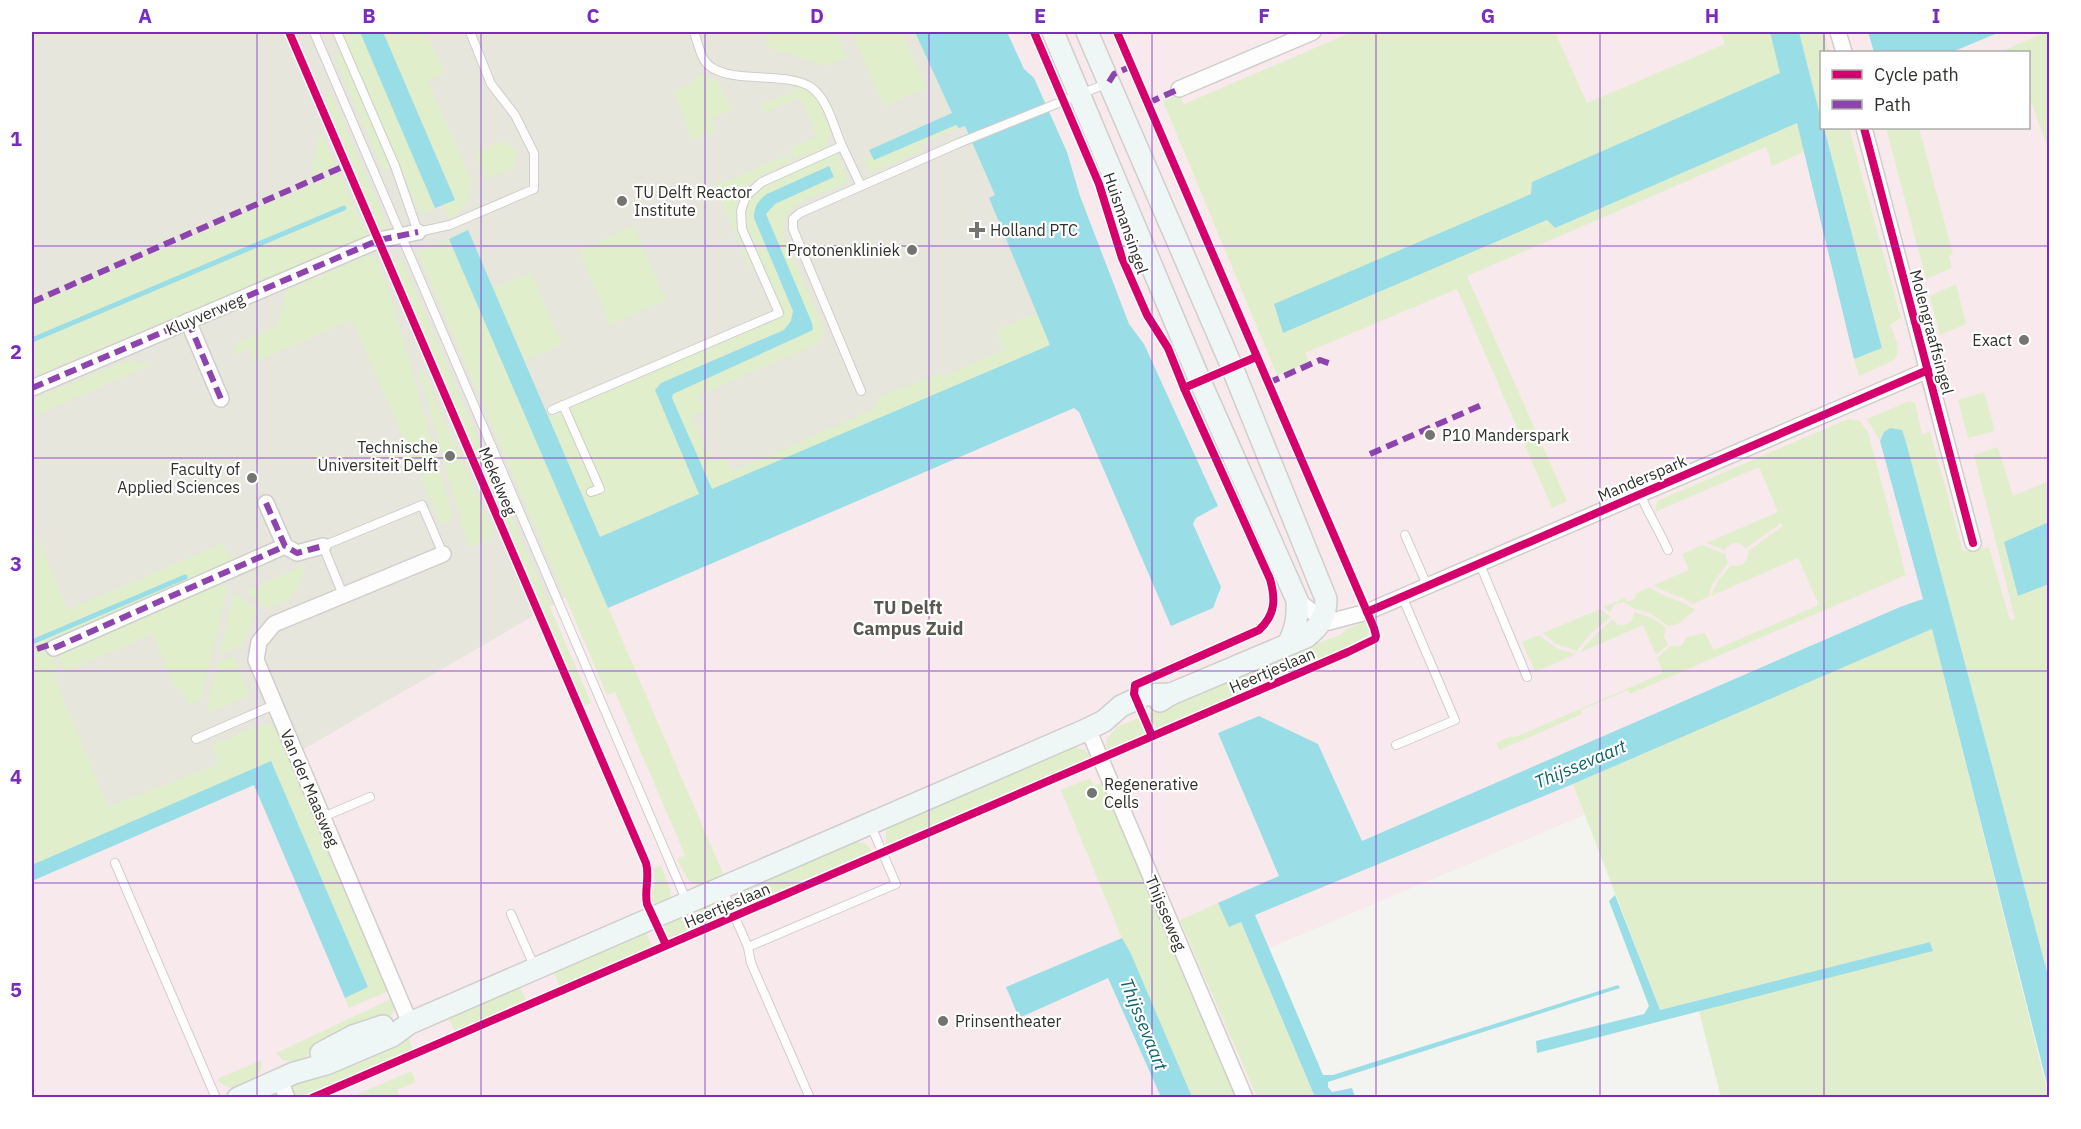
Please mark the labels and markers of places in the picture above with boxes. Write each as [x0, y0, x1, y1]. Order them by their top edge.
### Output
place label: TU Delft Reactor Institute [634, 182, 752, 220]
marker: TU Delft Reactor Institute [615, 194, 629, 208]
place label: Holland PTC [990, 220, 1078, 240]
marker: Holland PTC [968, 221, 986, 239]
place label: Protonenkliniek [787, 240, 901, 260]
marker: Protonenkliniek [905, 243, 919, 257]
place label: Exact [1972, 330, 2012, 350]
marker: Exact [2017, 333, 2031, 347]
place label: P10 Manderspark [1442, 425, 1570, 445]
marker: P10 Manderspark [1423, 428, 1437, 442]
place label: Technische Universiteit Delft [317, 437, 438, 475]
marker: Technische Universiteit Delft [443, 449, 457, 463]
place label: Faculty of Applied Sciences [117, 459, 240, 497]
marker: Faculty of Applied Sciences [245, 471, 259, 485]
place label: Regenerative Cells [1104, 774, 1199, 812]
marker: Regenerative Cells [1085, 786, 1099, 800]
place label: Prinsentheater [955, 1011, 1062, 1031]
marker: Prinsentheater [936, 1014, 950, 1028]

